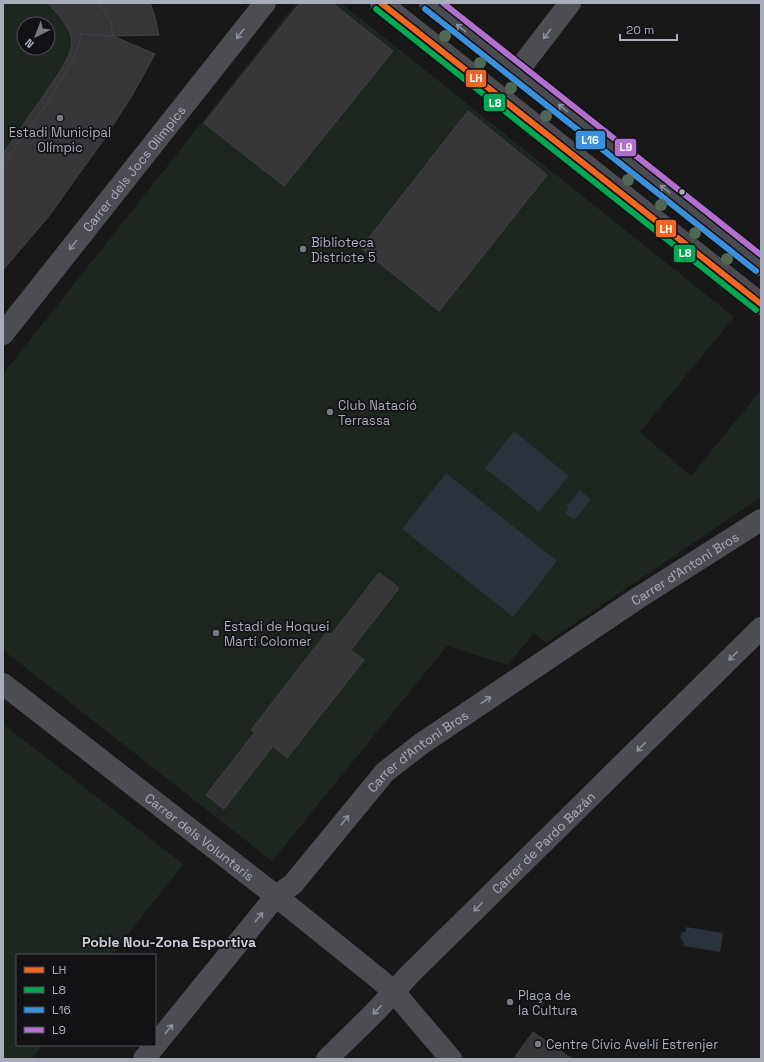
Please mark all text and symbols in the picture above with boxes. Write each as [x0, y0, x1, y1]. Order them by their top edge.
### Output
north arrow [16, 16, 56, 56]
scale bar [620, 16, 677, 42]
text: 20 m [626, 22, 654, 38]
one-way arrow [455, 23, 466, 32]
one-way arrow [236, 28, 245, 39]
one-way arrow [543, 28, 551, 39]
text: N [22, 36, 37, 51]
line badge: LH [465, 69, 487, 88]
text: LH [469, 71, 483, 85]
line badge: L8 [483, 93, 506, 112]
text: L8 [489, 96, 502, 110]
street label: Carrer dels Jocs Olimpics [79, 102, 189, 235]
one-way arrow [557, 104, 568, 113]
marker: Estadi Municipal Olímpic [55, 113, 65, 123]
place label: Estadi Municipal Olímpic [9, 124, 111, 156]
line badge: L16 [575, 130, 606, 150]
text: L16 [581, 133, 599, 147]
line badge: L9 [614, 138, 637, 157]
text: L9 [620, 140, 633, 154]
one-way arrow [659, 185, 670, 193]
unlabelled marker [677, 187, 687, 197]
line badge: LH [655, 219, 677, 238]
text: LH [659, 222, 673, 236]
place label: Biblioteca Districte 5 [311, 234, 376, 266]
one-way arrow [69, 240, 77, 251]
marker: Biblioteca Districte 5 [298, 244, 308, 254]
line badge: L8 [673, 244, 696, 263]
text: L8 [679, 246, 692, 260]
place label: Club Natació Terrassa [338, 397, 417, 429]
marker: Club Natació Terrassa [325, 407, 335, 417]
street label: Carrer d'Antoni Bros [628, 528, 742, 609]
place label: Estadi de Hoquei Martí Colomer [224, 618, 329, 650]
marker: Estadi de Hoquei Martí Colomer [211, 628, 221, 638]
one-way arrow [728, 651, 738, 661]
one-way arrow [480, 696, 491, 704]
street label: Carrer d'Antoni Bros [363, 706, 472, 796]
one-way arrow [636, 742, 646, 752]
street label: Carrer de Pardo Bazán [488, 788, 599, 897]
street label: Carrer dels Voluntaris [142, 789, 258, 885]
one-way arrow [341, 814, 349, 825]
one-way arrow [473, 902, 483, 912]
one-way arrow [255, 911, 264, 922]
district label: Poble Nou-Zona Esportiva [82, 933, 256, 951]
legend [16, 954, 156, 1046]
text: LH [52, 962, 66, 978]
text: L8 [52, 982, 66, 998]
place label: Plaça de la Cultura [518, 987, 578, 1019]
marker: Plaça de la Cultura [505, 997, 515, 1007]
text: L16 [52, 1002, 71, 1018]
one-way arrow [372, 1005, 382, 1015]
text: L9 [52, 1022, 66, 1038]
one-way arrow [165, 1023, 173, 1034]
place label: Centre Cívic Avel·lí Estrenjer [546, 1036, 718, 1053]
marker: Centre Cívic Avel·lí Estrenjer [533, 1039, 543, 1049]

